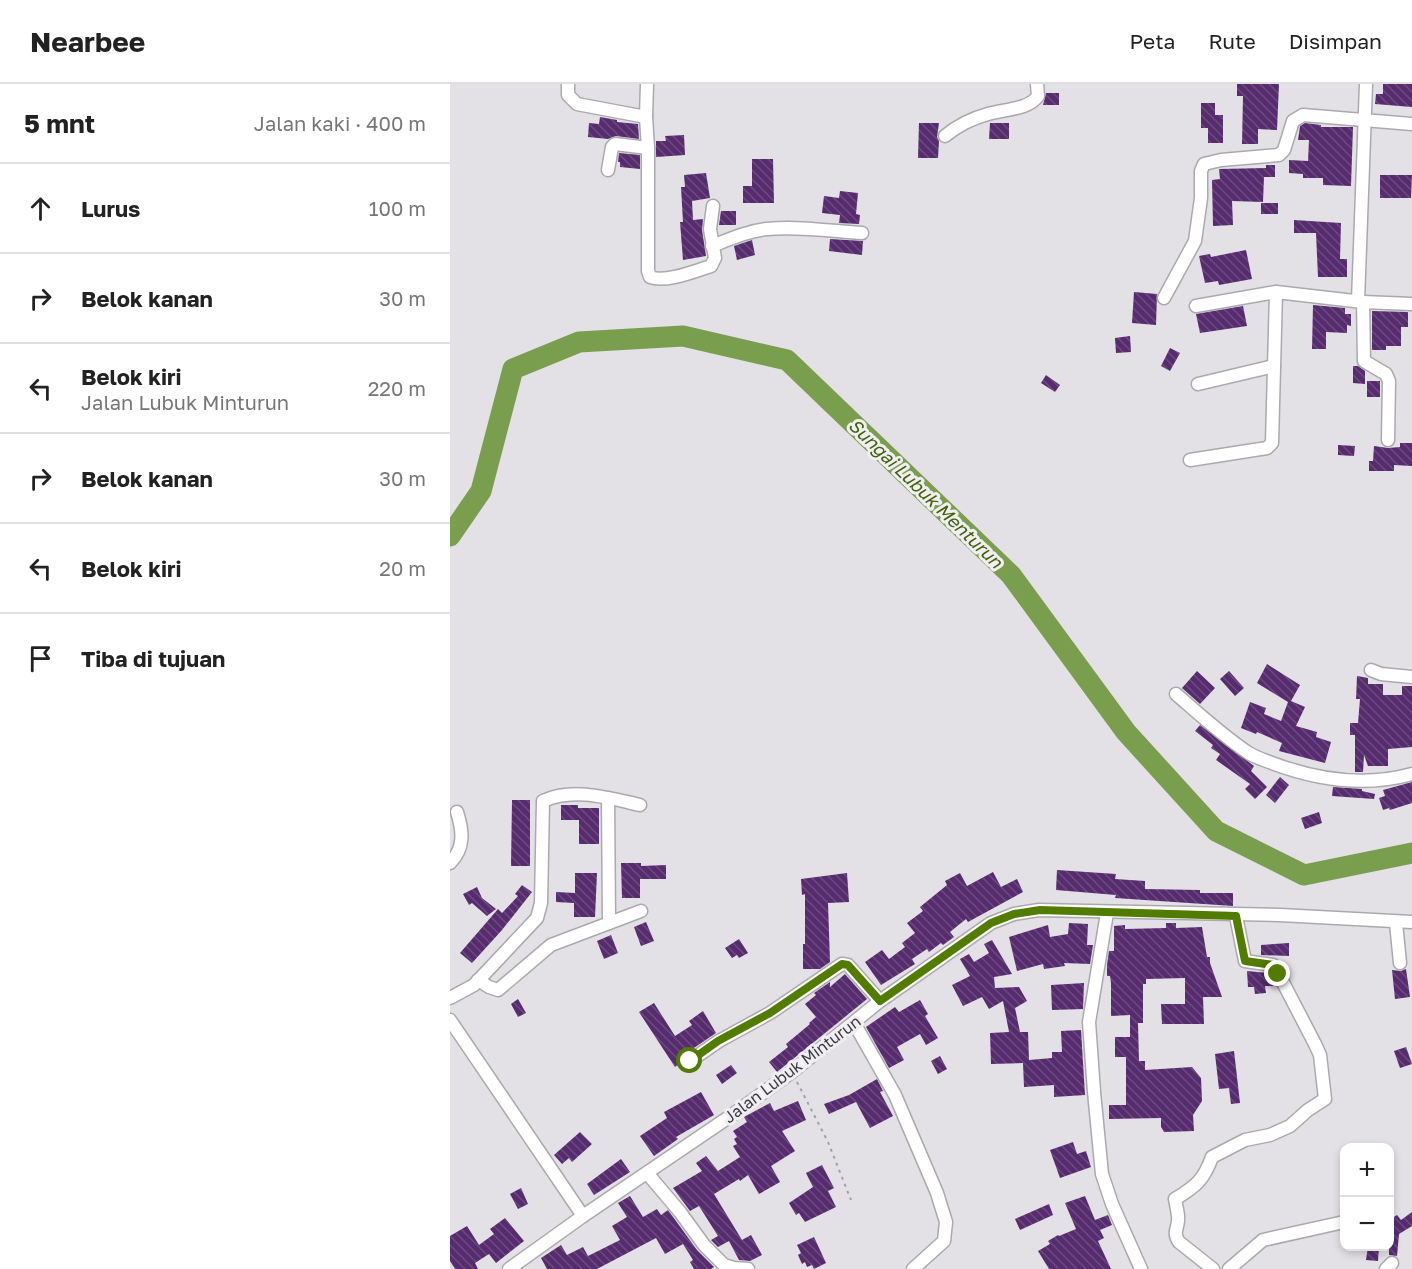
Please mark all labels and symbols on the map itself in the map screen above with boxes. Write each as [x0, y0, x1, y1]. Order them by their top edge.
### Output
water label: Sungai Lubuk Menturun [845, 414, 1008, 573]
route end [1264, 960, 1290, 986]
street label: Jalan Lubuk Minturun [719, 1011, 865, 1127]
route start [676, 1047, 702, 1073]

